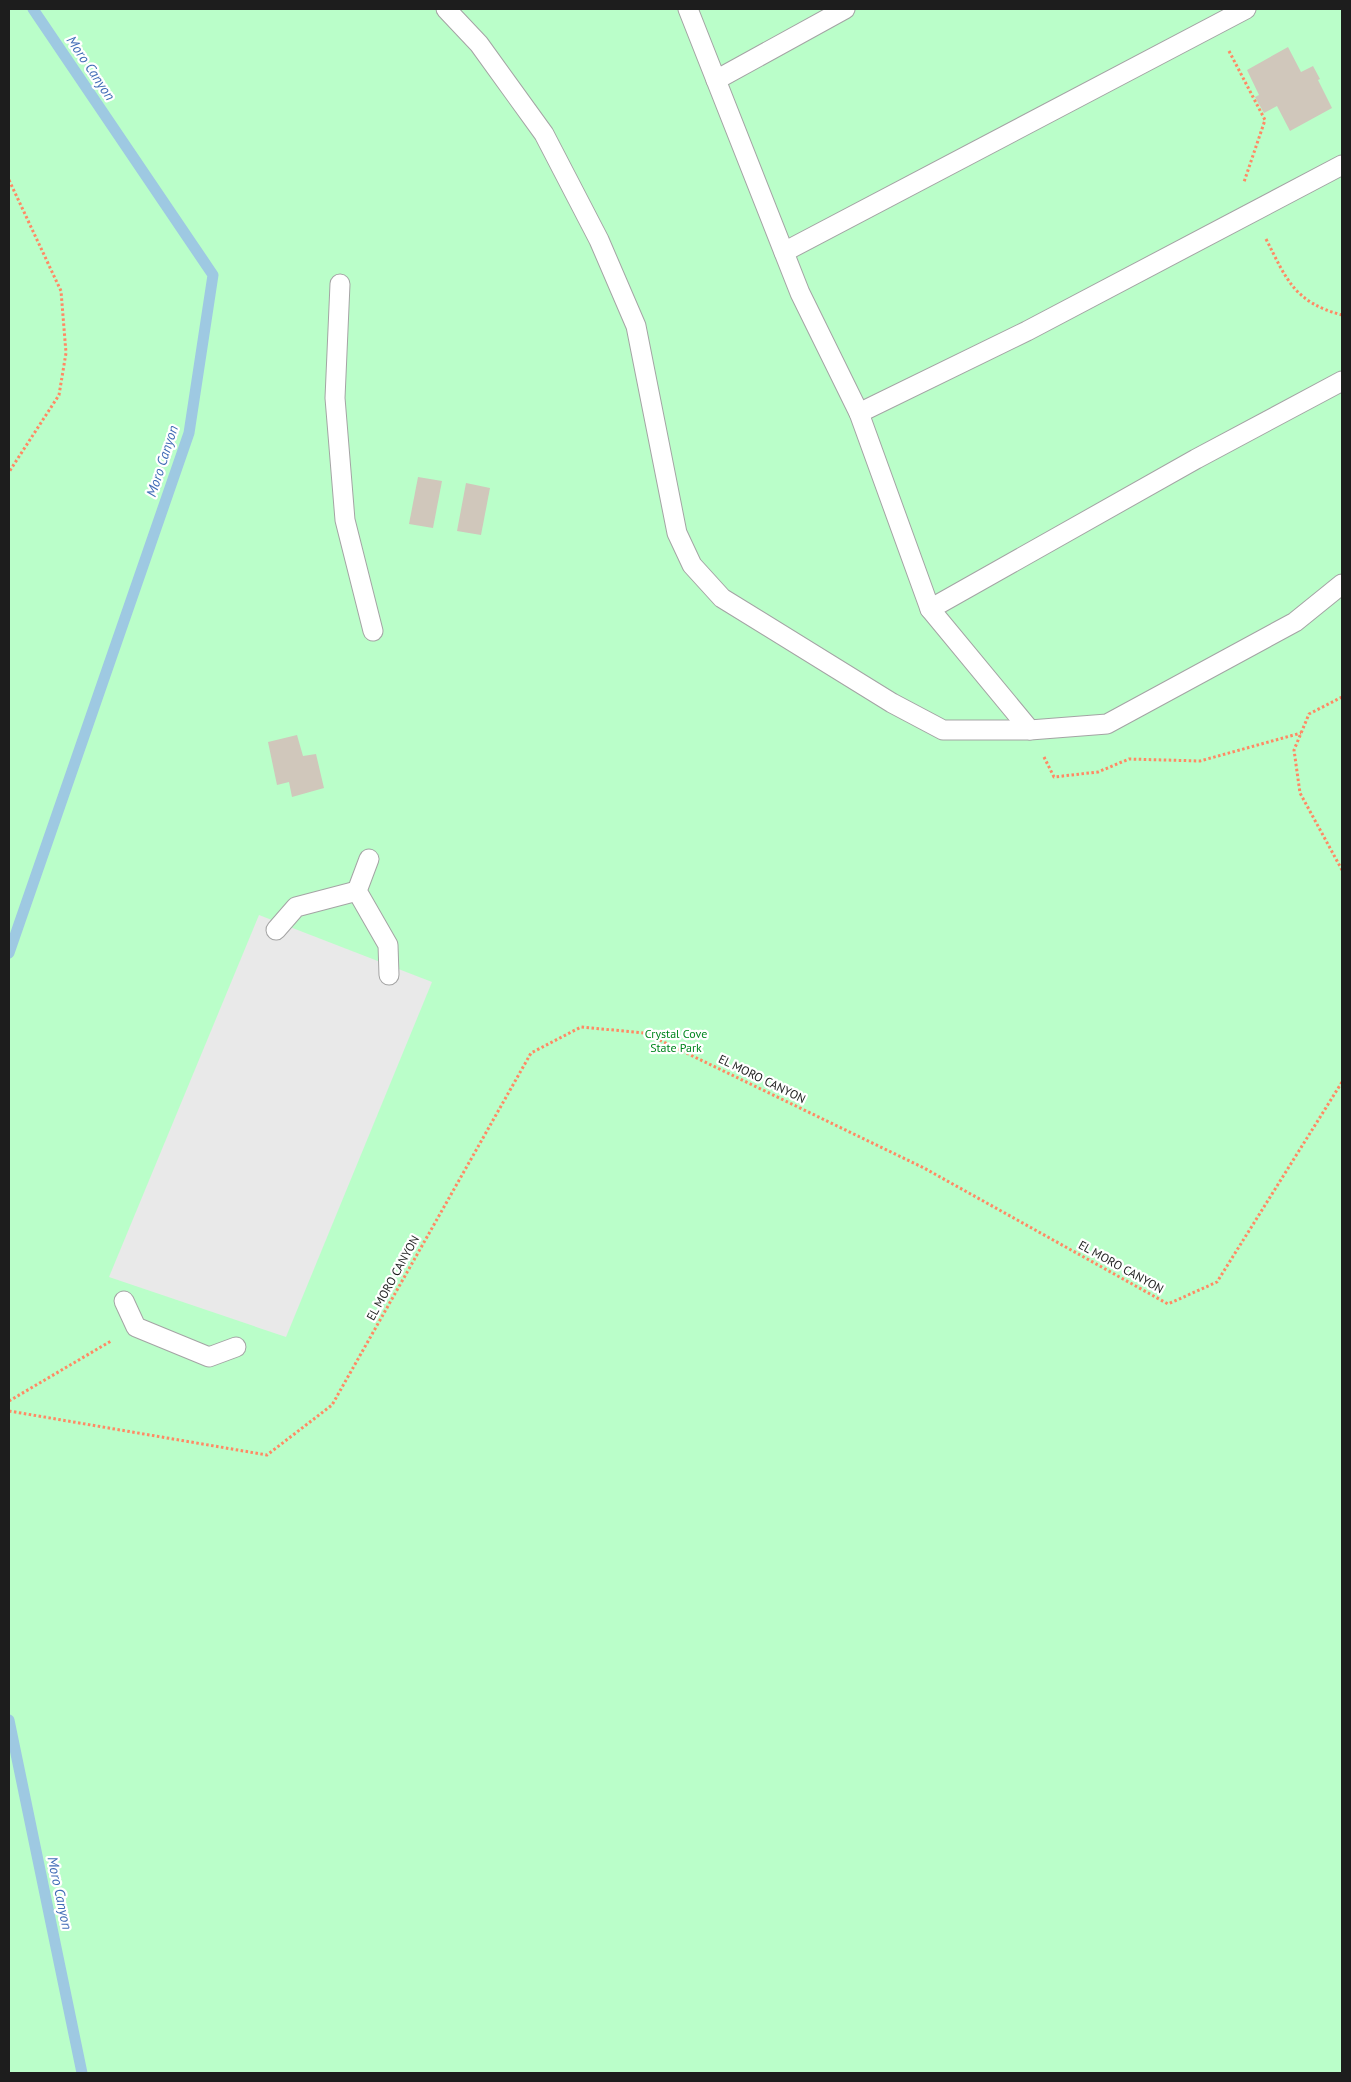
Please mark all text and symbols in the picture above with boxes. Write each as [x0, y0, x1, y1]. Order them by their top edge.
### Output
water label: Moro Canyon [63, 32, 119, 104]
water label: Moro Canyon [142, 423, 182, 499]
park label: Crystal Cove State Park [645, 1026, 707, 1055]
street label: EL MORO CANYON [716, 1051, 808, 1106]
street label: EL MORO CANYON [363, 1233, 422, 1323]
street label: EL MORO CANYON [1076, 1237, 1166, 1296]
water label: Moro Canyon [43, 1855, 77, 1931]

